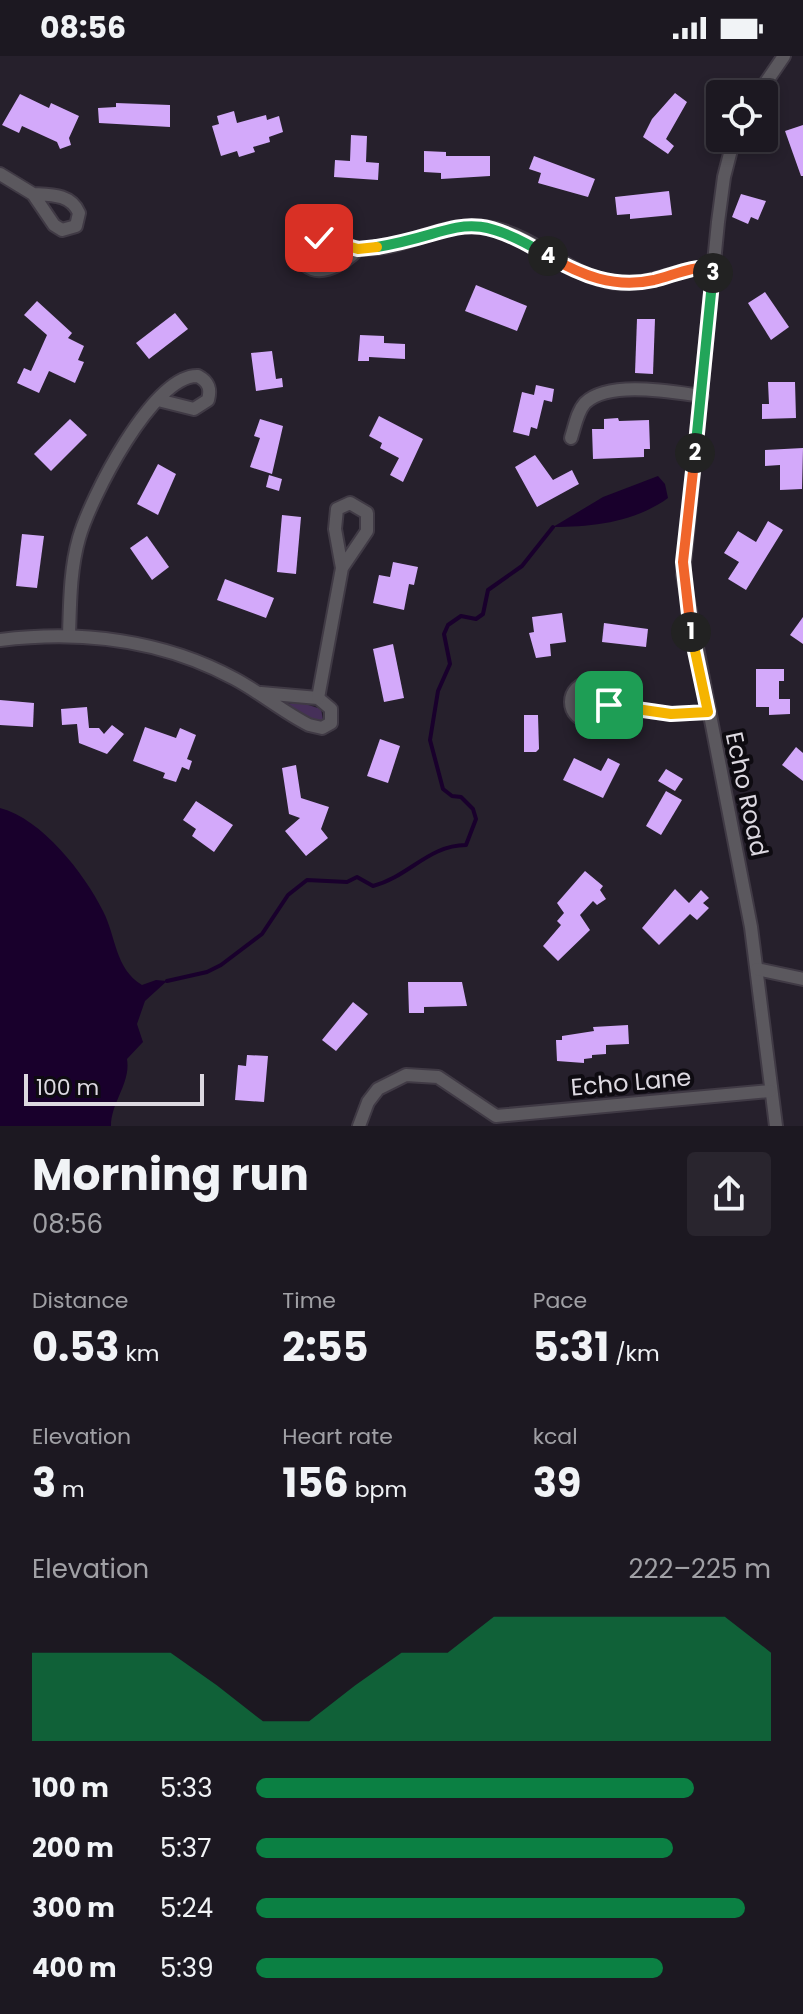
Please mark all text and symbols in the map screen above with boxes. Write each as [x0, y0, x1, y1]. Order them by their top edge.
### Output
text: 08:56 [40, 6, 126, 49]
map controls [706, 80, 778, 152]
button: locate [706, 80, 778, 152]
pin [285, 204, 353, 272]
icon: check [297, 216, 341, 260]
pin: 4 [528, 236, 568, 276]
text: 4 [541, 240, 555, 271]
pin: 3 [693, 253, 733, 293]
text: 3 [706, 257, 720, 288]
pin: 2 [675, 433, 715, 473]
text: 2 [689, 437, 701, 468]
pin: 1 [671, 612, 711, 652]
text: 1 [687, 616, 695, 647]
pin [575, 671, 643, 739]
icon: arrive [587, 683, 631, 727]
street label: Echo Road [718, 729, 776, 859]
street label: Echo Lane [569, 1060, 693, 1104]
scale bar [24, 1070, 204, 1106]
text: 100 m [36, 1072, 99, 1103]
text: Morning run [32, 1144, 309, 1205]
button: share [687, 1152, 771, 1236]
text: 08:56 [32, 1206, 103, 1242]
text: Distance [32, 1285, 128, 1316]
text: Time [282, 1285, 336, 1316]
text: Pace [533, 1285, 587, 1316]
text: 0.53 [32, 1319, 120, 1375]
text: 2:55 [282, 1319, 369, 1375]
text: 5:31 [533, 1319, 609, 1375]
text: km [120, 1338, 159, 1369]
text: /km [609, 1338, 660, 1369]
text: Elevation [32, 1421, 131, 1452]
text: Heart rate [282, 1421, 393, 1452]
text: kcal [533, 1421, 578, 1452]
text: 3 [32, 1455, 56, 1511]
text: 156 [282, 1455, 349, 1511]
text: 39 [533, 1455, 581, 1511]
text: m [56, 1474, 85, 1505]
text: bpm [349, 1474, 407, 1505]
text: Elevation [32, 1551, 149, 1587]
text: 222–225 m [629, 1551, 771, 1587]
text: 100 m [32, 1770, 109, 1806]
text: 5:33 [160, 1770, 213, 1806]
text: 200 m [32, 1830, 114, 1866]
text: 5:37 [160, 1830, 211, 1866]
text: 300 m [32, 1890, 115, 1926]
text: 5:24 [160, 1890, 213, 1926]
text: 400 m [32, 1950, 117, 1986]
text: 5:39 [160, 1950, 214, 1986]

